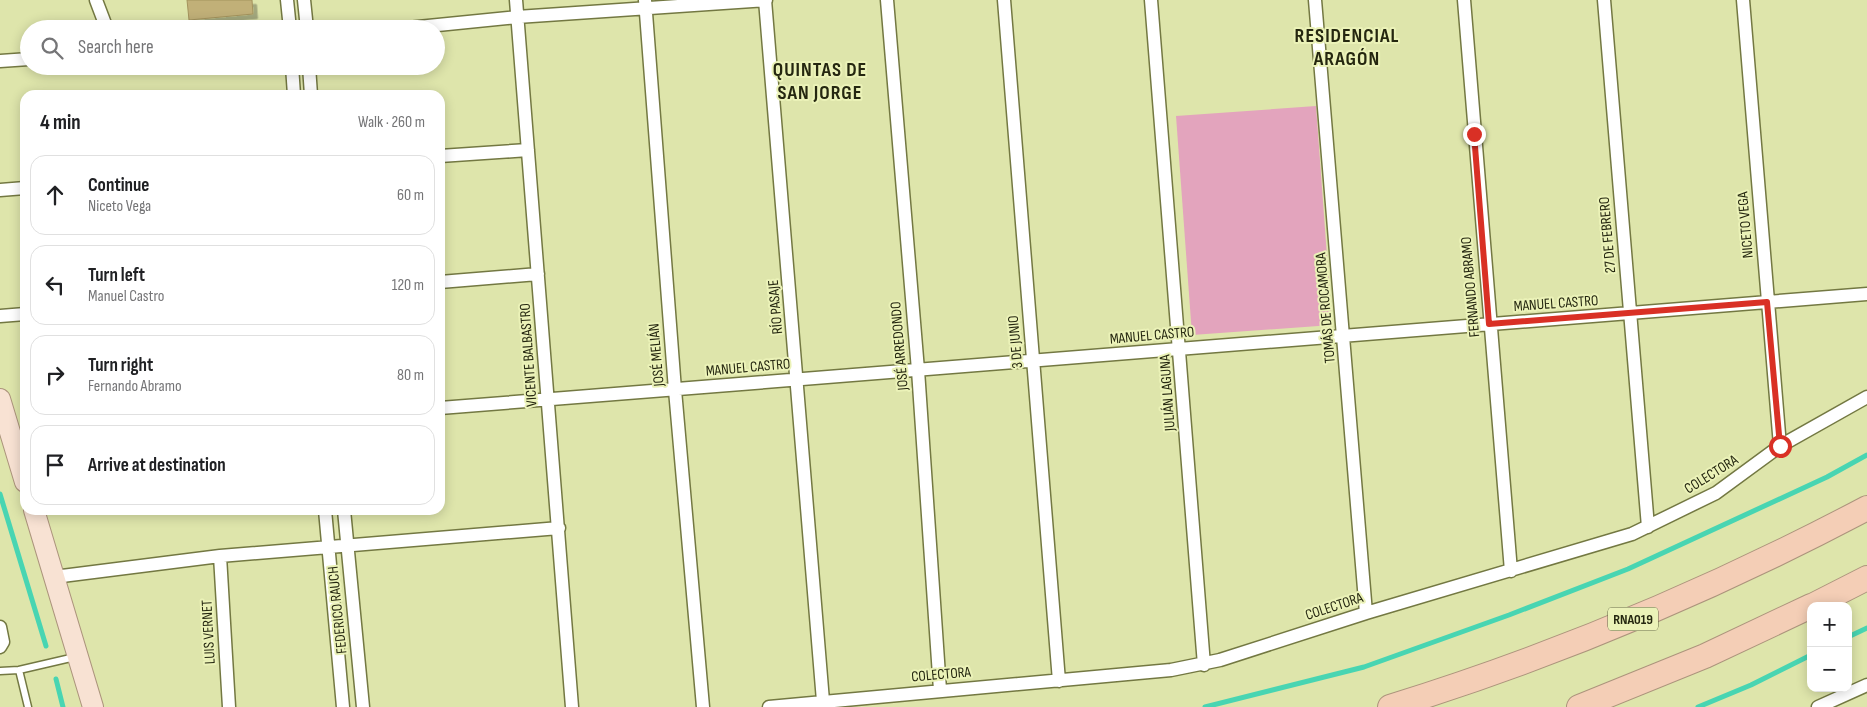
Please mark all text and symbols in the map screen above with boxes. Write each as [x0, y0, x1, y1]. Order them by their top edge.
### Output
search box [20, 20, 445, 75]
district label: RESIDENCIAL ARAGÓN [1295, 24, 1399, 71]
icon: search [38, 34, 66, 62]
text: Search here [78, 36, 154, 59]
district label: QUINTAS DE SAN JORGE [773, 58, 867, 105]
text: 4 min [40, 110, 81, 135]
text: Walk · 260 m [358, 113, 425, 132]
route end [1463, 123, 1486, 146]
text: Continue [88, 174, 149, 197]
icon: ahead [41, 181, 69, 209]
text: 60 m [397, 186, 424, 205]
street label: NICETO VEGA [1733, 190, 1758, 259]
street label: 27 DE FEBRERO [1595, 196, 1620, 274]
text: Niceto Vega [88, 197, 151, 216]
street label: FERNANDO ABRAMO [1457, 236, 1484, 338]
street label: TOMÁS DE ROCAMORA [1311, 251, 1340, 364]
text: Turn left [88, 264, 145, 287]
icon: left [41, 271, 69, 299]
text: 120 m [392, 276, 424, 295]
street label: RÍO PASAJE [764, 279, 787, 335]
text: Manuel Castro [88, 287, 164, 306]
street label: MANUEL CASTRO [1513, 291, 1599, 316]
street label: JOSÉ ARREDONDO [886, 301, 913, 392]
street label: VICENTE BALBASTRO [515, 302, 542, 407]
street label: 3 DE JUNIO [1004, 315, 1027, 369]
street label: MANUEL CASTRO [1109, 322, 1195, 349]
street label: JOSÉ MELIÁN [644, 323, 669, 388]
text: Turn right [88, 354, 153, 377]
street label: MANUEL CASTRO [705, 354, 791, 381]
street label: JULIÁN LAGUNA [1155, 354, 1180, 433]
icon: right [41, 361, 69, 389]
text: 80 m [397, 366, 424, 385]
text: Fernando Abramo [88, 377, 182, 396]
route start [1769, 435, 1792, 458]
street label: COLECTORA [1681, 450, 1742, 498]
icon: arrive [41, 451, 69, 479]
text: Arrive at destination [88, 454, 226, 477]
street label: FEDERICO RAUCH [323, 565, 352, 655]
street label: COLECTORA [1303, 588, 1366, 625]
street label: LUIS VERNET [197, 599, 220, 665]
map controls [1807, 602, 1852, 692]
button: + [1807, 602, 1852, 647]
road number: RNA019 [1608, 608, 1658, 630]
button: − [1807, 647, 1852, 692]
street label: COLECTORA [910, 662, 972, 687]

